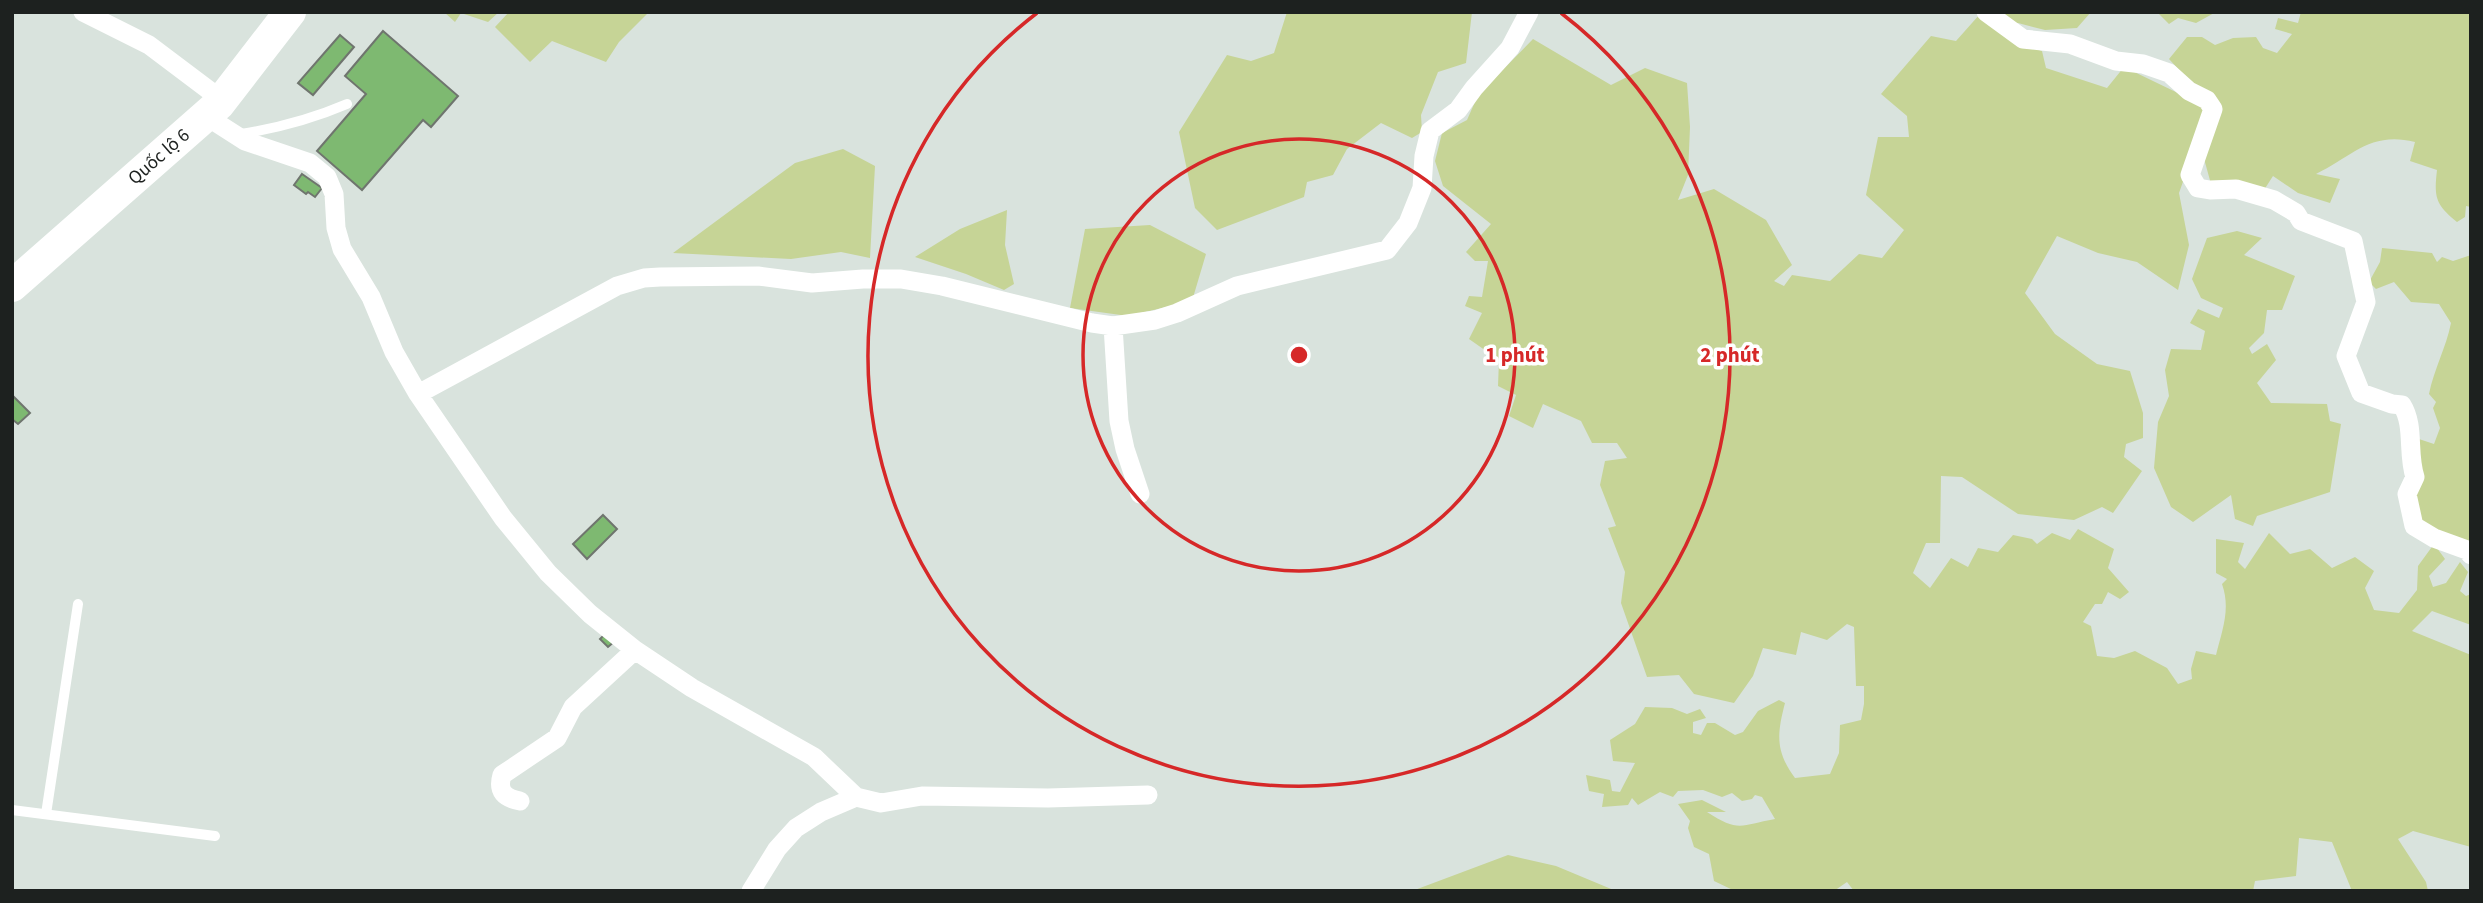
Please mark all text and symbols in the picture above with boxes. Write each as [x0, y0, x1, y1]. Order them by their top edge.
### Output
street label: Quốc lộ 6 [122, 123, 196, 191]
text: 1 phút [1485, 340, 1545, 370]
text: 2 phút [1700, 340, 1760, 370]
centre of rings [1287, 343, 1311, 367]

